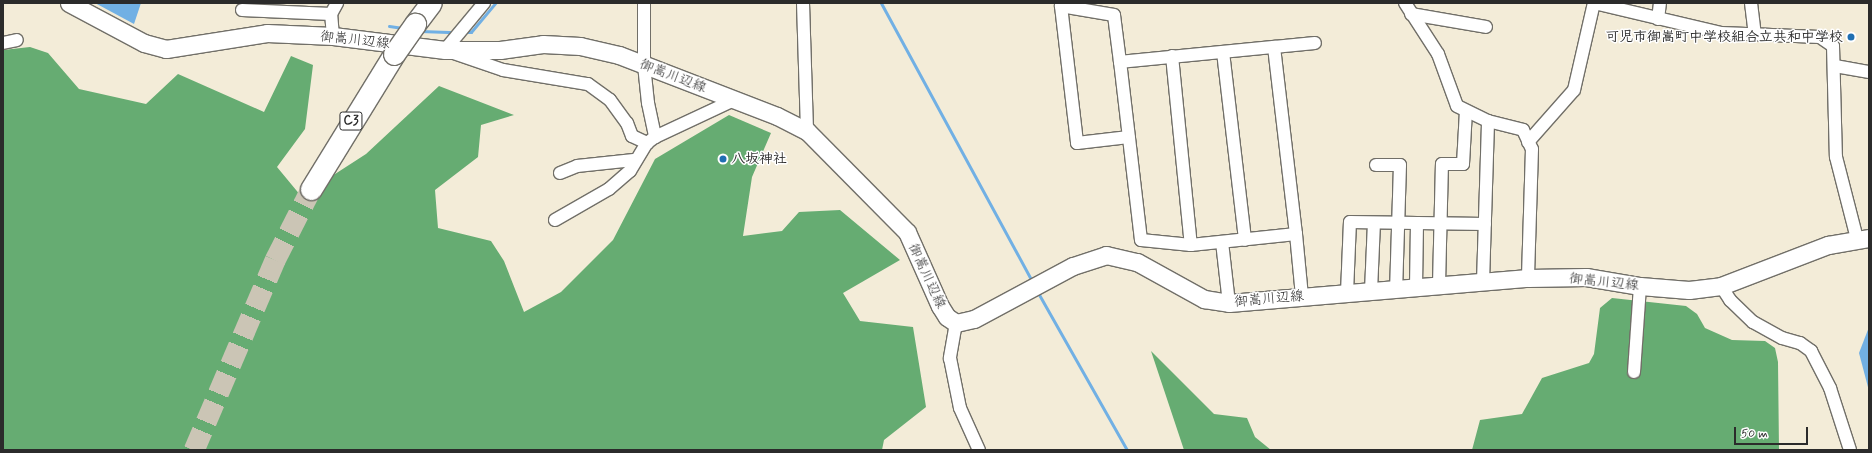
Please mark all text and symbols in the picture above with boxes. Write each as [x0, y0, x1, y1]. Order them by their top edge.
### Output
street label: 御嵩川辺線 [319, 28, 391, 52]
place label: 可児市御嵩町中学校組合立共和中学校 [1605, 29, 1843, 45]
marker: 可児市御嵩町中学校組合立共和中学校 [1846, 32, 1856, 42]
street label: 御嵩川辺線 [637, 56, 709, 96]
road number: C3 [339, 110, 363, 132]
place label: 八坂神社 [731, 151, 787, 167]
marker: 八坂神社 [718, 154, 728, 164]
street label: 御嵩川辺線 [905, 241, 949, 311]
street label: 御嵩川辺線 [1568, 270, 1640, 294]
street label: 御嵩川辺線 [1233, 288, 1305, 310]
scale bar [1736, 419, 1810, 445]
text: 50 m [1741, 426, 1768, 442]

